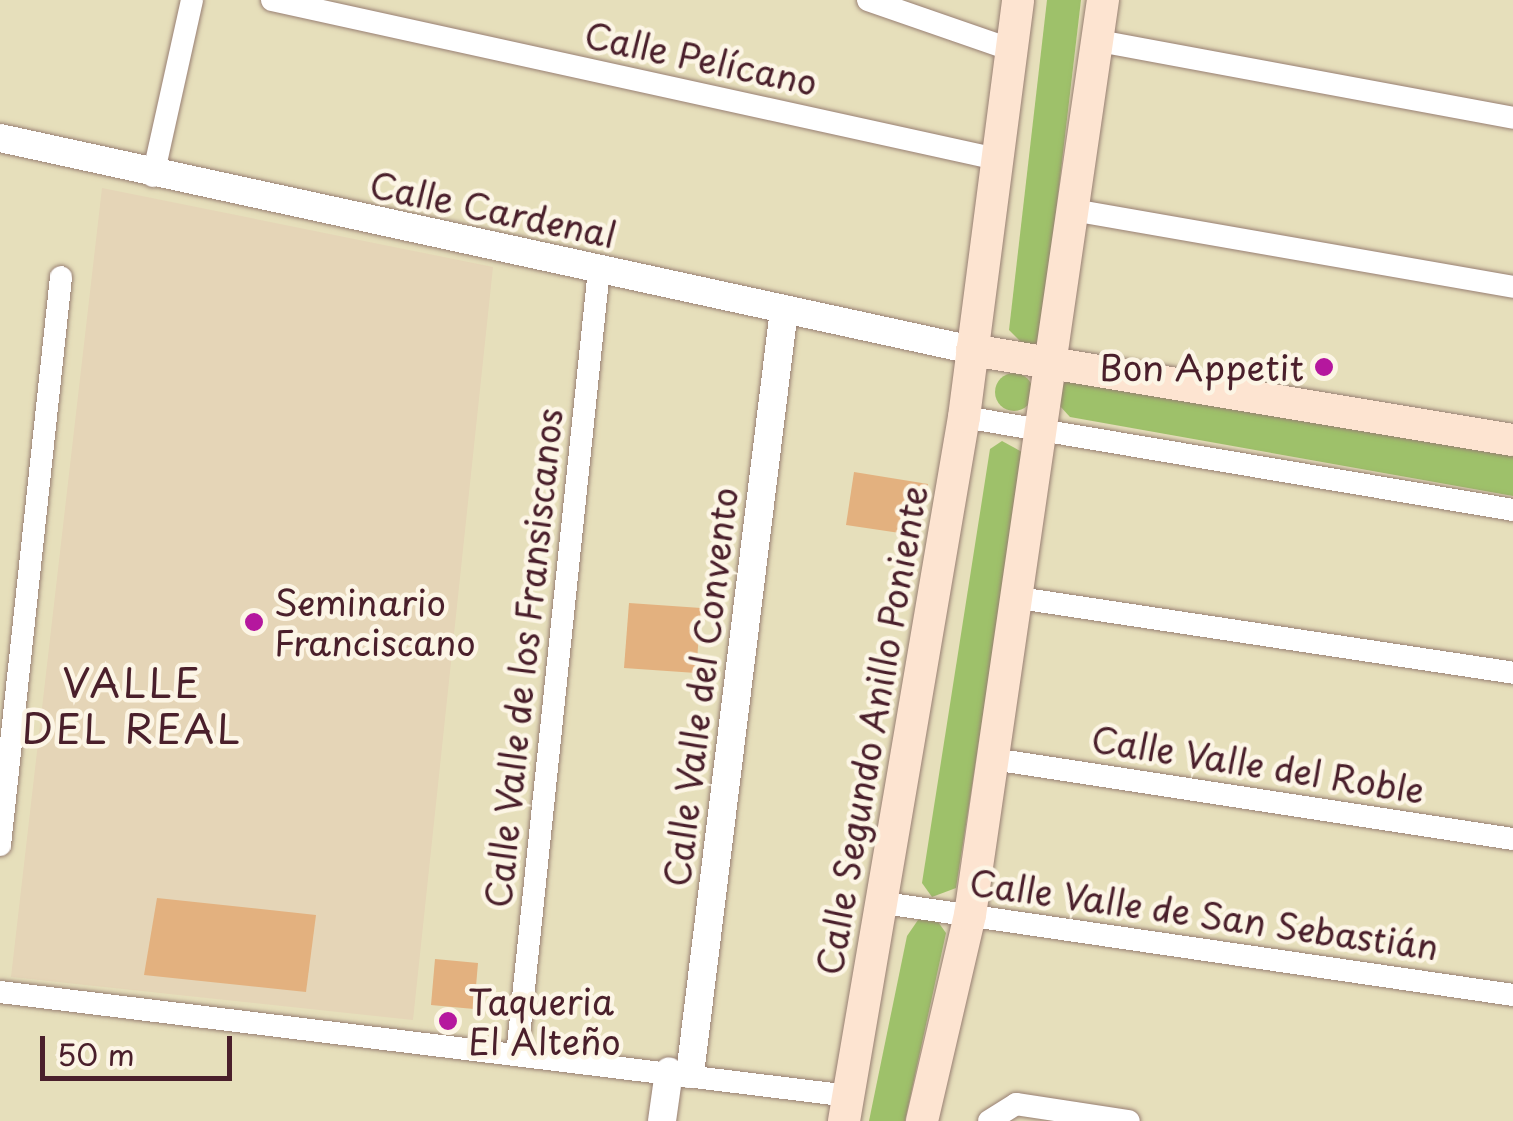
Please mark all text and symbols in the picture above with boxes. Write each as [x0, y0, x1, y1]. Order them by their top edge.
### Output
street label: Calle Pelícano [580, 13, 822, 103]
street label: Calle Cardenal [367, 163, 619, 255]
place label: Bon Appetit [1101, 346, 1304, 388]
marker: Bon Appetit [1313, 356, 1335, 378]
street label: Calle Valle de los Fransiscanos [475, 402, 571, 914]
street label: Calle Segundo Anillo Poniente [807, 481, 935, 979]
street label: Calle Valle del Convento [655, 484, 745, 890]
place label: Seminario Franciscano [274, 581, 476, 663]
marker: Seminario Franciscano [243, 611, 265, 633]
district label: VALLE DEL REAL [23, 658, 241, 752]
street label: Calle Valle del Roble [1088, 717, 1428, 811]
street label: Calle Valle de San Sebastián [966, 860, 1442, 968]
place label: Taqueria El Alteño [468, 980, 621, 1062]
marker: Taqueria El Alteño [437, 1010, 459, 1032]
scale bar [45, 1016, 238, 1078]
text: 50 m [57, 1031, 135, 1076]

